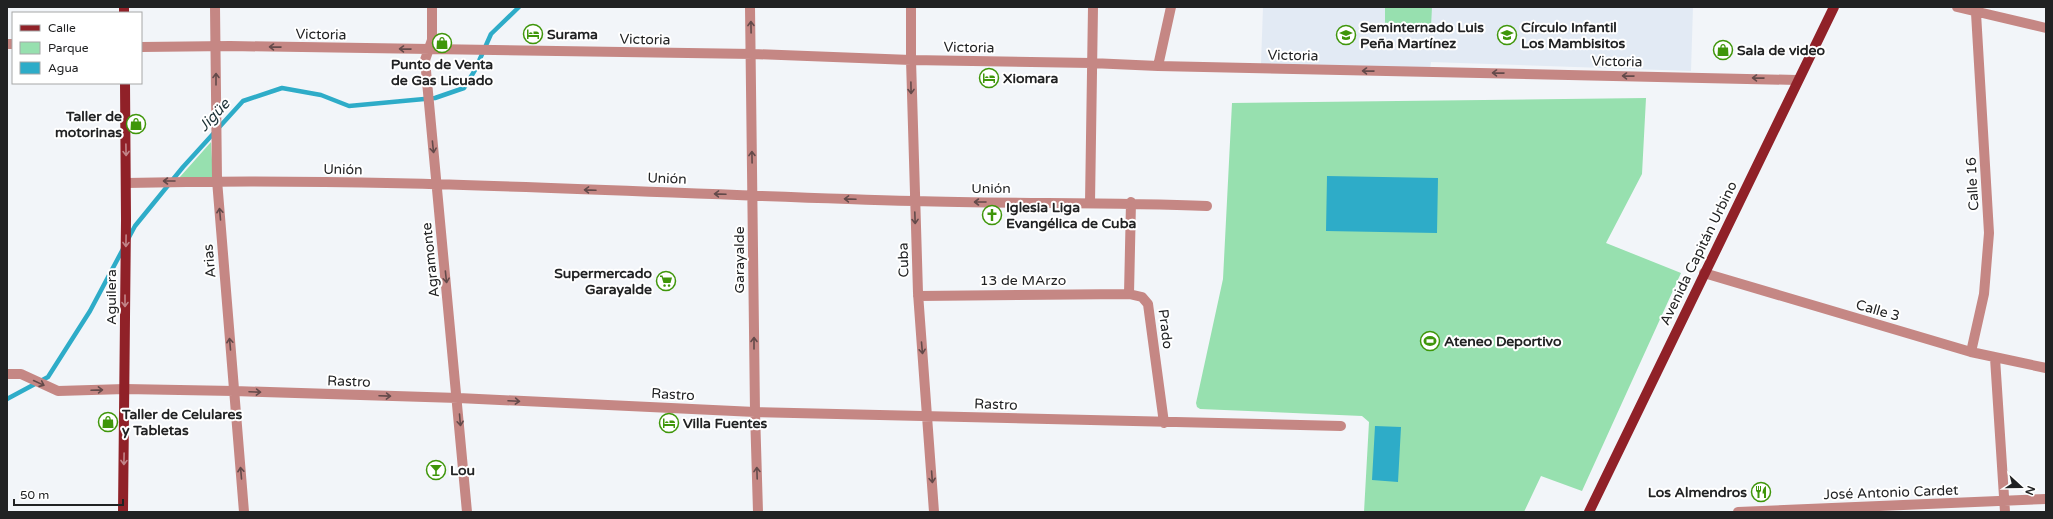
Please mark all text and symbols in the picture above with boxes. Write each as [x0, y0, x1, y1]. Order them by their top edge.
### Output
legend [12, 12, 142, 84]
place label: Seminternado Luis Peña Martínez [1360, 19, 1484, 52]
place label: Círculo Infantil Los Mambisitos [1521, 19, 1625, 52]
text: Calle [48, 21, 76, 35]
one-way arrow [747, 21, 755, 34]
hotel icon: Surama [522, 23, 544, 45]
school or university icon: Seminternado Luis Peña Martínez [1335, 24, 1357, 46]
school or university icon: Círculo Infantil Los Mambisitos [1496, 24, 1518, 46]
street label: Victoria [295, 26, 347, 43]
place label: Surama [547, 26, 598, 43]
street label: Victoria [619, 31, 671, 48]
shop icon: Punto de Venta de Gas Licuado [431, 32, 453, 54]
street label: Victoria [943, 39, 995, 56]
shop icon: Sala de video [1712, 39, 1734, 61]
text: Parque [48, 41, 89, 55]
place label: Sala de video [1737, 42, 1826, 59]
one-way arrow [269, 43, 282, 51]
one-way arrow [399, 46, 412, 53]
street label: Victoria [1267, 47, 1319, 64]
street label: Victoria [1591, 53, 1643, 70]
place label: Punto de Venta de Gas Licuado [391, 56, 493, 89]
text: Agua [48, 61, 78, 75]
hotel icon: Xiomara [978, 67, 1000, 89]
one-way arrow [1362, 67, 1375, 75]
one-way arrow [1492, 69, 1505, 77]
place label: Xiomara [1003, 70, 1058, 87]
one-way arrow [1622, 72, 1635, 80]
one-way arrow [212, 73, 220, 86]
one-way arrow [1752, 74, 1765, 82]
one-way arrow [907, 81, 915, 94]
water label: Jigüe [195, 94, 235, 135]
place label: Taller de motorinas [55, 108, 122, 141]
shop icon: Taller de motorinas [125, 113, 147, 135]
one-way arrow [430, 140, 437, 153]
one-way arrow [122, 143, 129, 156]
one-way arrow [749, 151, 756, 164]
street label: Calle 16 [1963, 156, 1982, 211]
street label: Unión [323, 161, 363, 178]
street label: Unión [647, 169, 687, 188]
one-way arrow [163, 177, 176, 185]
street label: Avenida Capitán Urbino [1656, 179, 1741, 328]
street label: Unión [971, 180, 1011, 197]
one-way arrow [584, 186, 597, 194]
one-way arrow [714, 190, 727, 198]
one-way arrow [844, 195, 857, 202]
one-way arrow [974, 198, 987, 206]
place label: Iglesia Liga Evangélica de Cuba [1006, 199, 1136, 232]
church icon: Iglesia Liga Evangélica de Cuba [981, 204, 1003, 226]
one-way arrow [216, 208, 223, 221]
one-way arrow [911, 211, 918, 224]
street label: Agramonte [418, 222, 443, 298]
street label: Garayalde [731, 226, 748, 294]
one-way arrow [122, 234, 130, 247]
street label: Cuba [894, 242, 913, 278]
street label: Arias [200, 243, 219, 279]
place label: Supermercado Garayalde [554, 265, 652, 298]
street label: Aguilera [103, 269, 120, 325]
one-way arrow [442, 270, 450, 283]
supermarket icon: Supermercado Garayalde [655, 270, 677, 292]
street label: 13 de MArzo [980, 272, 1066, 289]
one-way arrow [121, 294, 129, 307]
street label: Calle 3 [1854, 296, 1902, 325]
street label: Prado [1155, 308, 1176, 350]
sports icon: Ateneo Deportivo [1419, 330, 1441, 352]
place label: Ateneo Deportivo [1444, 333, 1562, 350]
one-way arrow [750, 337, 758, 350]
one-way arrow [226, 338, 234, 351]
one-way arrow [919, 341, 926, 354]
street label: Rastro [327, 372, 371, 391]
one-way arrow [33, 379, 45, 387]
street label: Rastro [651, 385, 695, 404]
one-way arrow [90, 386, 103, 394]
one-way arrow [248, 388, 261, 396]
one-way arrow [378, 392, 391, 400]
street label: Rastro [974, 395, 1018, 414]
one-way arrow [507, 397, 520, 404]
place label: Taller de Celulares y Tabletas [121, 406, 242, 439]
shop icon: Taller de Celulares y Tabletas [97, 411, 119, 433]
hotel icon: Villa Fuentes [658, 412, 680, 434]
one-way arrow [456, 413, 463, 426]
place label: Villa Fuentes [683, 415, 768, 432]
one-way arrow [120, 452, 128, 465]
bar icon: Lou [425, 459, 447, 481]
place label: Lou [450, 462, 475, 479]
one-way arrow [237, 467, 245, 480]
one-way arrow [753, 467, 760, 480]
north arrow [2001, 467, 2041, 507]
one-way arrow [928, 470, 935, 483]
scale bar [14, 481, 123, 507]
restaurant icon: Los Almendros [1750, 481, 1772, 503]
street label: José Antonio Cardet [1823, 482, 1959, 503]
place label: Los Almendros [1648, 484, 1747, 501]
text: N [2022, 484, 2038, 497]
text: 50 m [20, 488, 49, 502]

